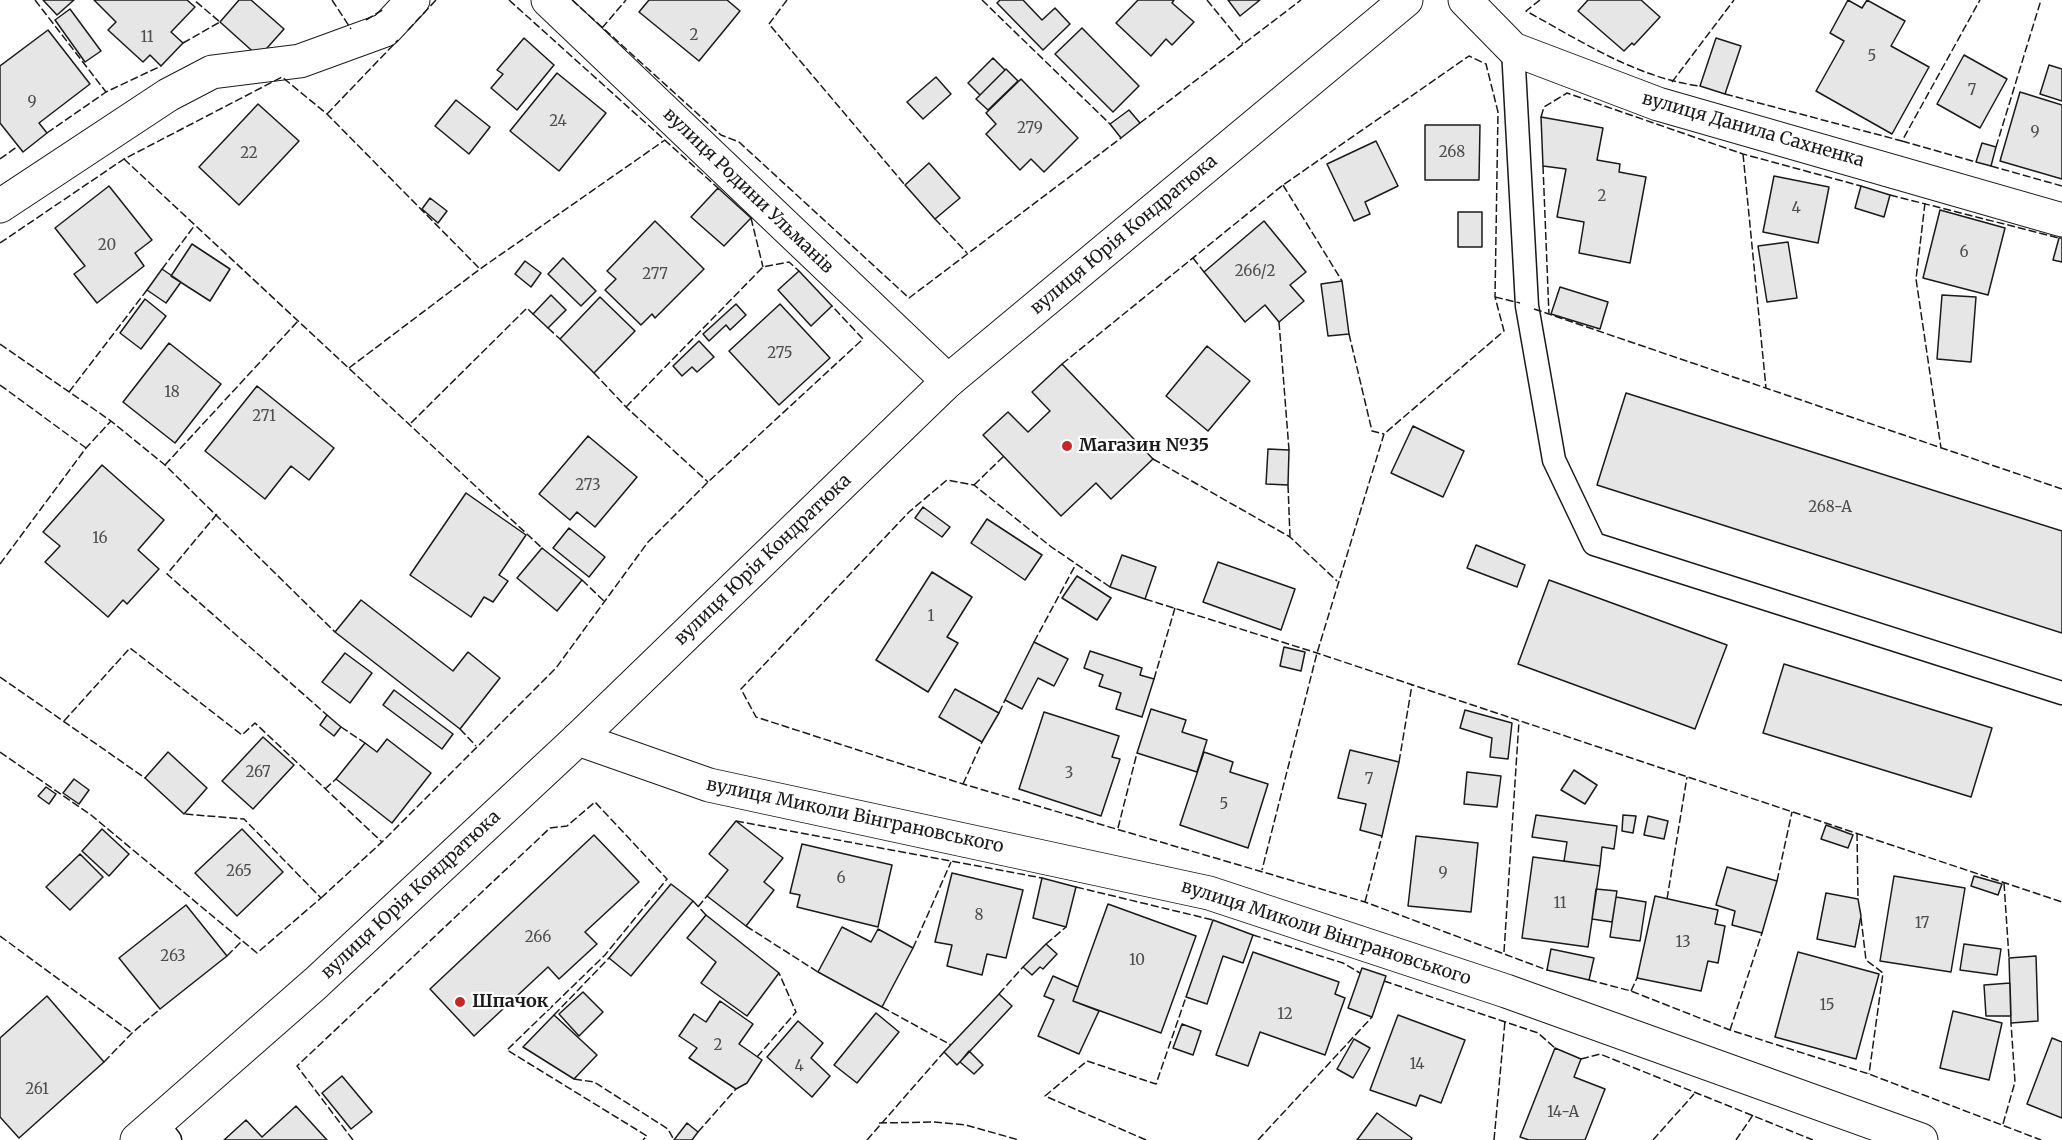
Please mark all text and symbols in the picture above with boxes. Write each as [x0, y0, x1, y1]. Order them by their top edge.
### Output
house number: 2 [690, 27, 698, 45]
house number: 11 [140, 29, 154, 47]
house number: 5 [1868, 48, 1876, 66]
house number: 7 [1968, 82, 1976, 100]
street label: вулиця Данила Сахненка [1639, 88, 1867, 172]
house number: 9 [27, 94, 37, 112]
street label: вулиця Родини Ульманів [658, 104, 838, 278]
house number: 24 [549, 113, 567, 131]
house number: 279 [1017, 120, 1043, 138]
house number: 9 [2030, 124, 2040, 142]
house number: 268 [1439, 144, 1465, 162]
house number: 22 [240, 145, 258, 163]
street label: вулиця Юрія Кондратюка [1026, 151, 1222, 319]
house number: 2 [1598, 188, 1606, 206]
house number: 4 [1791, 200, 1801, 218]
house number: 20 [98, 237, 116, 255]
house number: 6 [1959, 244, 1969, 262]
house number: 266/2 [1235, 263, 1275, 281]
house number: 277 [642, 266, 668, 284]
house number: 275 [767, 345, 793, 363]
house number: 18 [164, 384, 180, 402]
house number: 271 [252, 408, 276, 426]
place label: Магазин №35 [1079, 435, 1209, 457]
marker: Магазин №35 [1060, 439, 1074, 453]
street label: вулиця Юрія Кондратюка [670, 470, 856, 650]
house number: 273 [575, 477, 601, 495]
house number: 268-А [1808, 499, 1852, 517]
house number: 16 [92, 530, 108, 548]
house number: 1 [928, 608, 934, 626]
house number: 267 [245, 764, 271, 782]
house number: 3 [1065, 765, 1073, 783]
house number: 7 [1365, 771, 1373, 789]
street label: вулиця Миколи Вінграновського [704, 774, 1006, 858]
house number: 5 [1220, 796, 1228, 814]
street label: вулиця Юрія Кондратюка [317, 806, 505, 984]
house number: 265 [226, 863, 252, 881]
house number: 9 [1438, 865, 1448, 883]
house number: 6 [836, 870, 846, 888]
street label: вулиця Миколи Вінграновського [1178, 876, 1474, 990]
house number: 11 [1553, 895, 1567, 913]
house number: 8 [975, 907, 983, 925]
house number: 17 [1915, 915, 1929, 933]
house number: 266 [525, 929, 551, 947]
house number: 13 [1676, 934, 1690, 952]
house number: 263 [160, 948, 186, 966]
house number: 10 [1129, 952, 1145, 970]
place label: Шпачок [472, 991, 548, 1013]
marker: Шпачок [453, 995, 467, 1009]
house number: 15 [1819, 997, 1835, 1015]
house number: 12 [1277, 1006, 1293, 1024]
house number: 2 [714, 1037, 722, 1055]
house number: 14 [1409, 1056, 1425, 1074]
house number: 4 [794, 1058, 804, 1076]
house number: 261 [25, 1081, 49, 1099]
house number: 14-А [1547, 1104, 1579, 1122]

